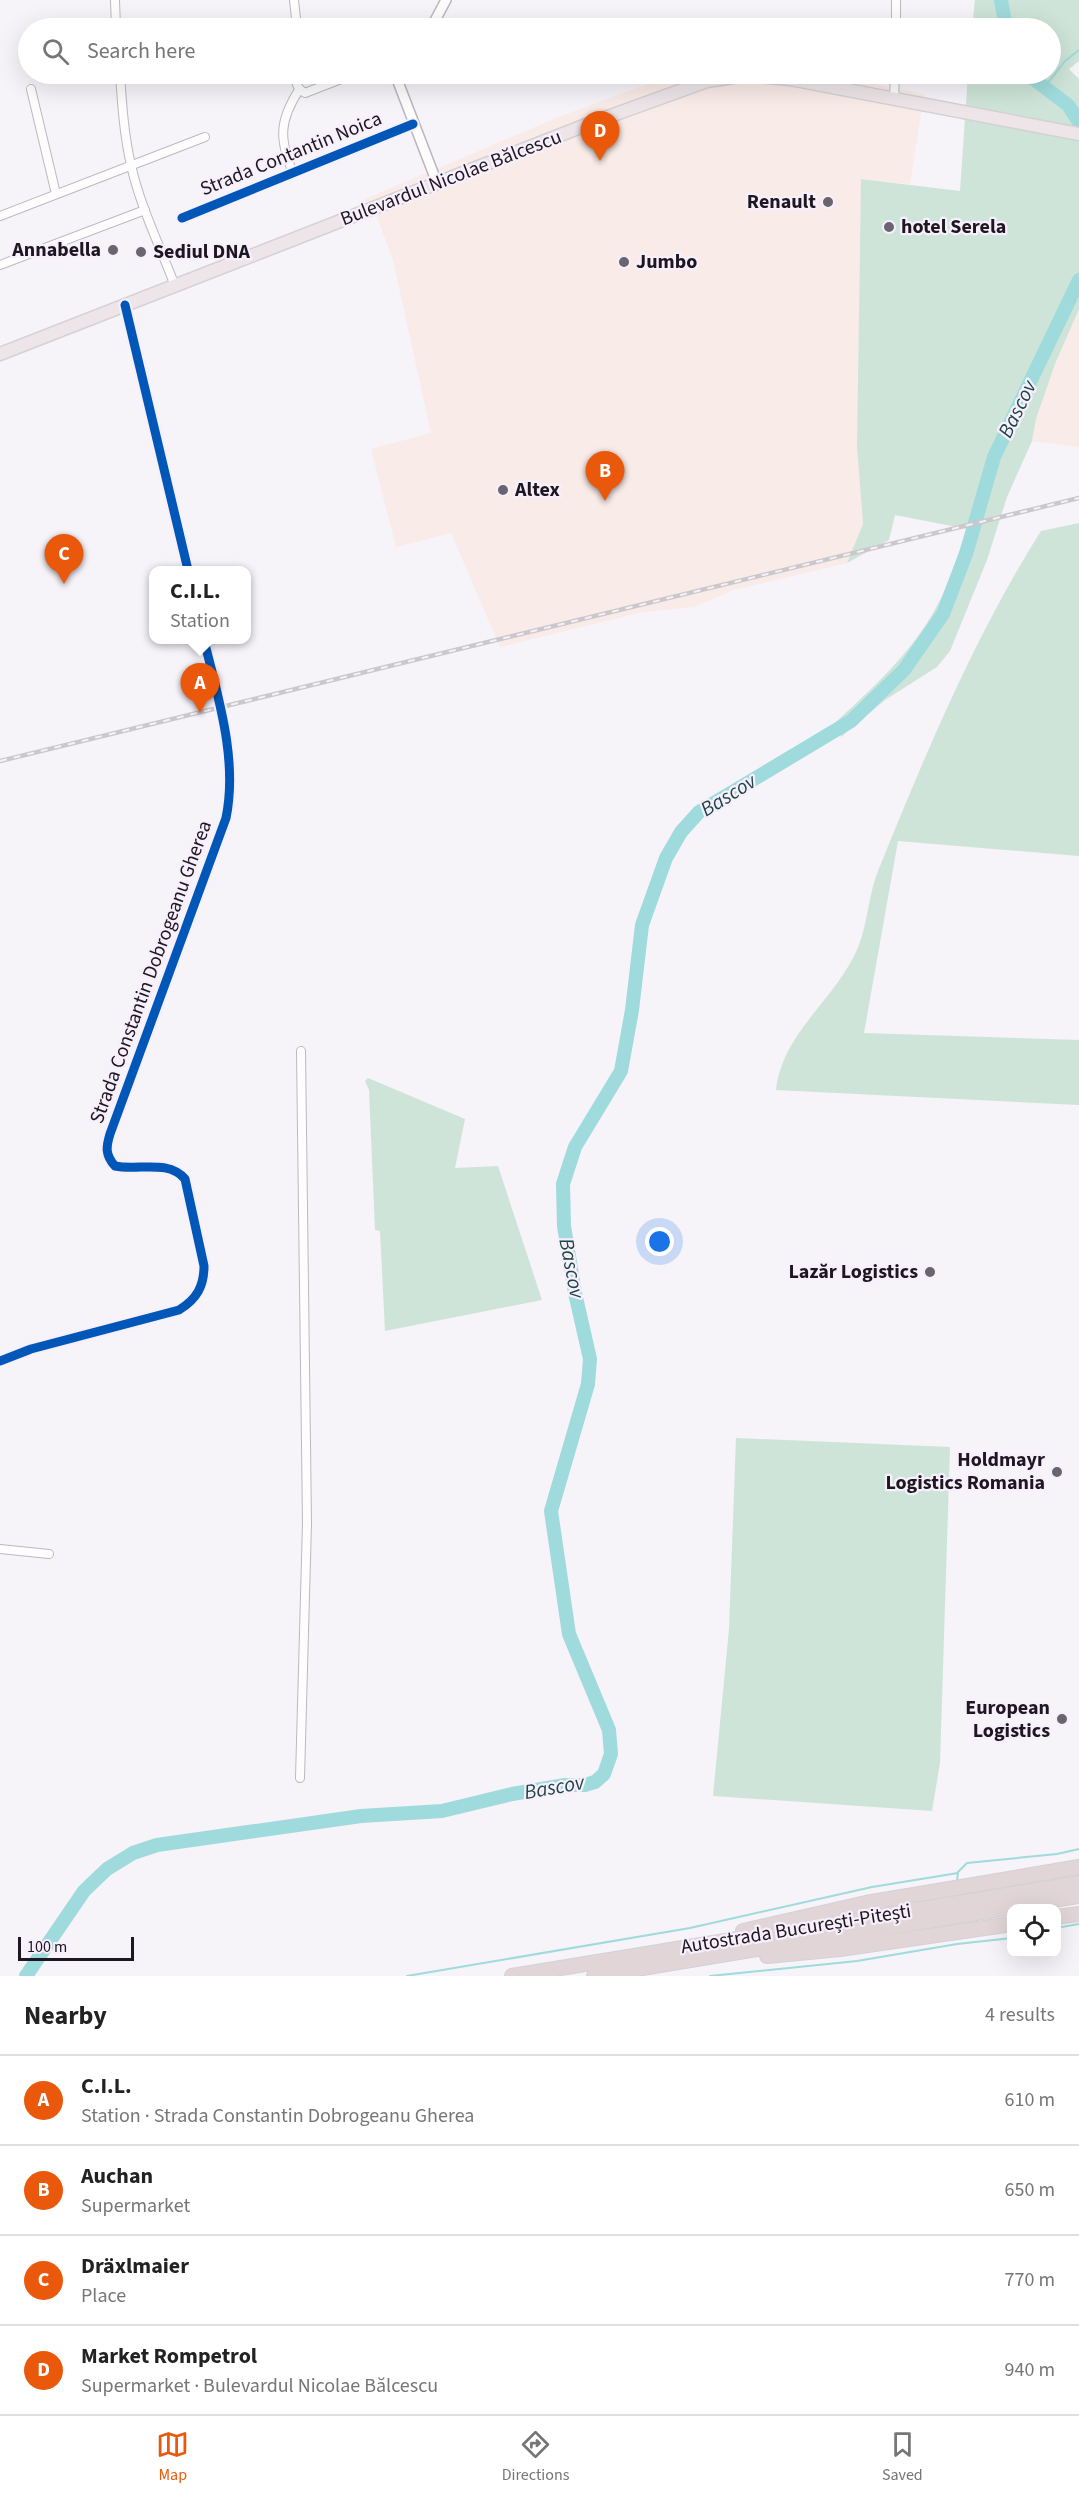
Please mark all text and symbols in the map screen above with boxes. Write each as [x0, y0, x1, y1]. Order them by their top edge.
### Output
search box [18, 18, 1061, 84]
icon: search [39, 35, 72, 68]
text: Search here [87, 35, 195, 67]
street label: Strada Contantin Noica [196, 105, 386, 203]
pin: D [580, 112, 620, 161]
street label: Bulevardul Nicolae Bălcescu [336, 123, 566, 233]
place label: Renault [747, 188, 816, 216]
marker: Renault [821, 195, 835, 209]
place label: hotel Serela [901, 213, 1006, 241]
marker: hotel Serela [882, 220, 896, 234]
place label: Annabella [11, 236, 101, 264]
place label: Sediul DNA [153, 238, 251, 266]
marker: Annabella [106, 243, 120, 257]
marker: Sediul DNA [134, 245, 148, 259]
place label: Jumbo [636, 248, 697, 276]
marker: Jumbo [617, 255, 631, 269]
water label: Bascov [990, 374, 1044, 443]
pin: B [586, 452, 624, 501]
place label: Altex [514, 476, 560, 504]
marker: Altex [496, 483, 510, 497]
pin: C [44, 534, 84, 584]
popup [149, 566, 251, 644]
text: C.I.L. [170, 575, 221, 607]
text: Station [170, 607, 230, 635]
pin: A [180, 664, 220, 713]
water label: Bascov [694, 765, 763, 824]
street label: Strada Constantin Dobrogeanu Gherea [83, 817, 219, 1127]
your location [645, 1227, 674, 1256]
water label: Bascov [552, 1235, 593, 1302]
place label: Lazăr Logistics [788, 1258, 918, 1286]
marker: Lazăr Logistics [923, 1265, 937, 1279]
place label: Holdmayr Logistics Romania [885, 1446, 1045, 1497]
marker: Holdmayr Logistics Romania [1050, 1465, 1064, 1479]
place label: European Logistics [965, 1694, 1050, 1745]
marker: European Logistics [1055, 1712, 1069, 1726]
water label: Bascov [522, 1767, 588, 1807]
street label: Autostrada București-Pitești [679, 1897, 913, 1961]
map controls [1007, 1904, 1061, 1958]
button: locate [1007, 1904, 1061, 1958]
scale bar [18, 1934, 134, 1962]
text: 100 m [27, 1936, 67, 1958]
text: Nearby [24, 1997, 107, 2034]
text: 4 results [985, 2001, 1055, 2029]
text: C.I.L. [81, 2070, 132, 2102]
text: A [38, 2086, 49, 2114]
text: 610 m [1005, 2086, 1055, 2114]
text: Station · Strada Constantin Dobrogeanu Gherea [81, 2102, 474, 2130]
text: Auchan [81, 2160, 153, 2192]
text: B [37, 2176, 50, 2204]
text: 650 m [1005, 2176, 1055, 2204]
text: Supermarket [81, 2192, 190, 2220]
text: Dräxlmaier [81, 2250, 189, 2282]
text: C [38, 2266, 49, 2294]
text: 770 m [1005, 2266, 1055, 2294]
text: Place [81, 2282, 126, 2310]
text: Market Rompetrol [81, 2340, 257, 2372]
text: D [37, 2356, 50, 2384]
text: 940 m [1005, 2356, 1055, 2384]
text: Supermarket · Bulevardul Nicolae Bălcescu [81, 2372, 438, 2400]
tab: Map [156, 2428, 189, 2486]
tab: Directions [502, 2428, 569, 2486]
tab: Saved [882, 2428, 923, 2486]

